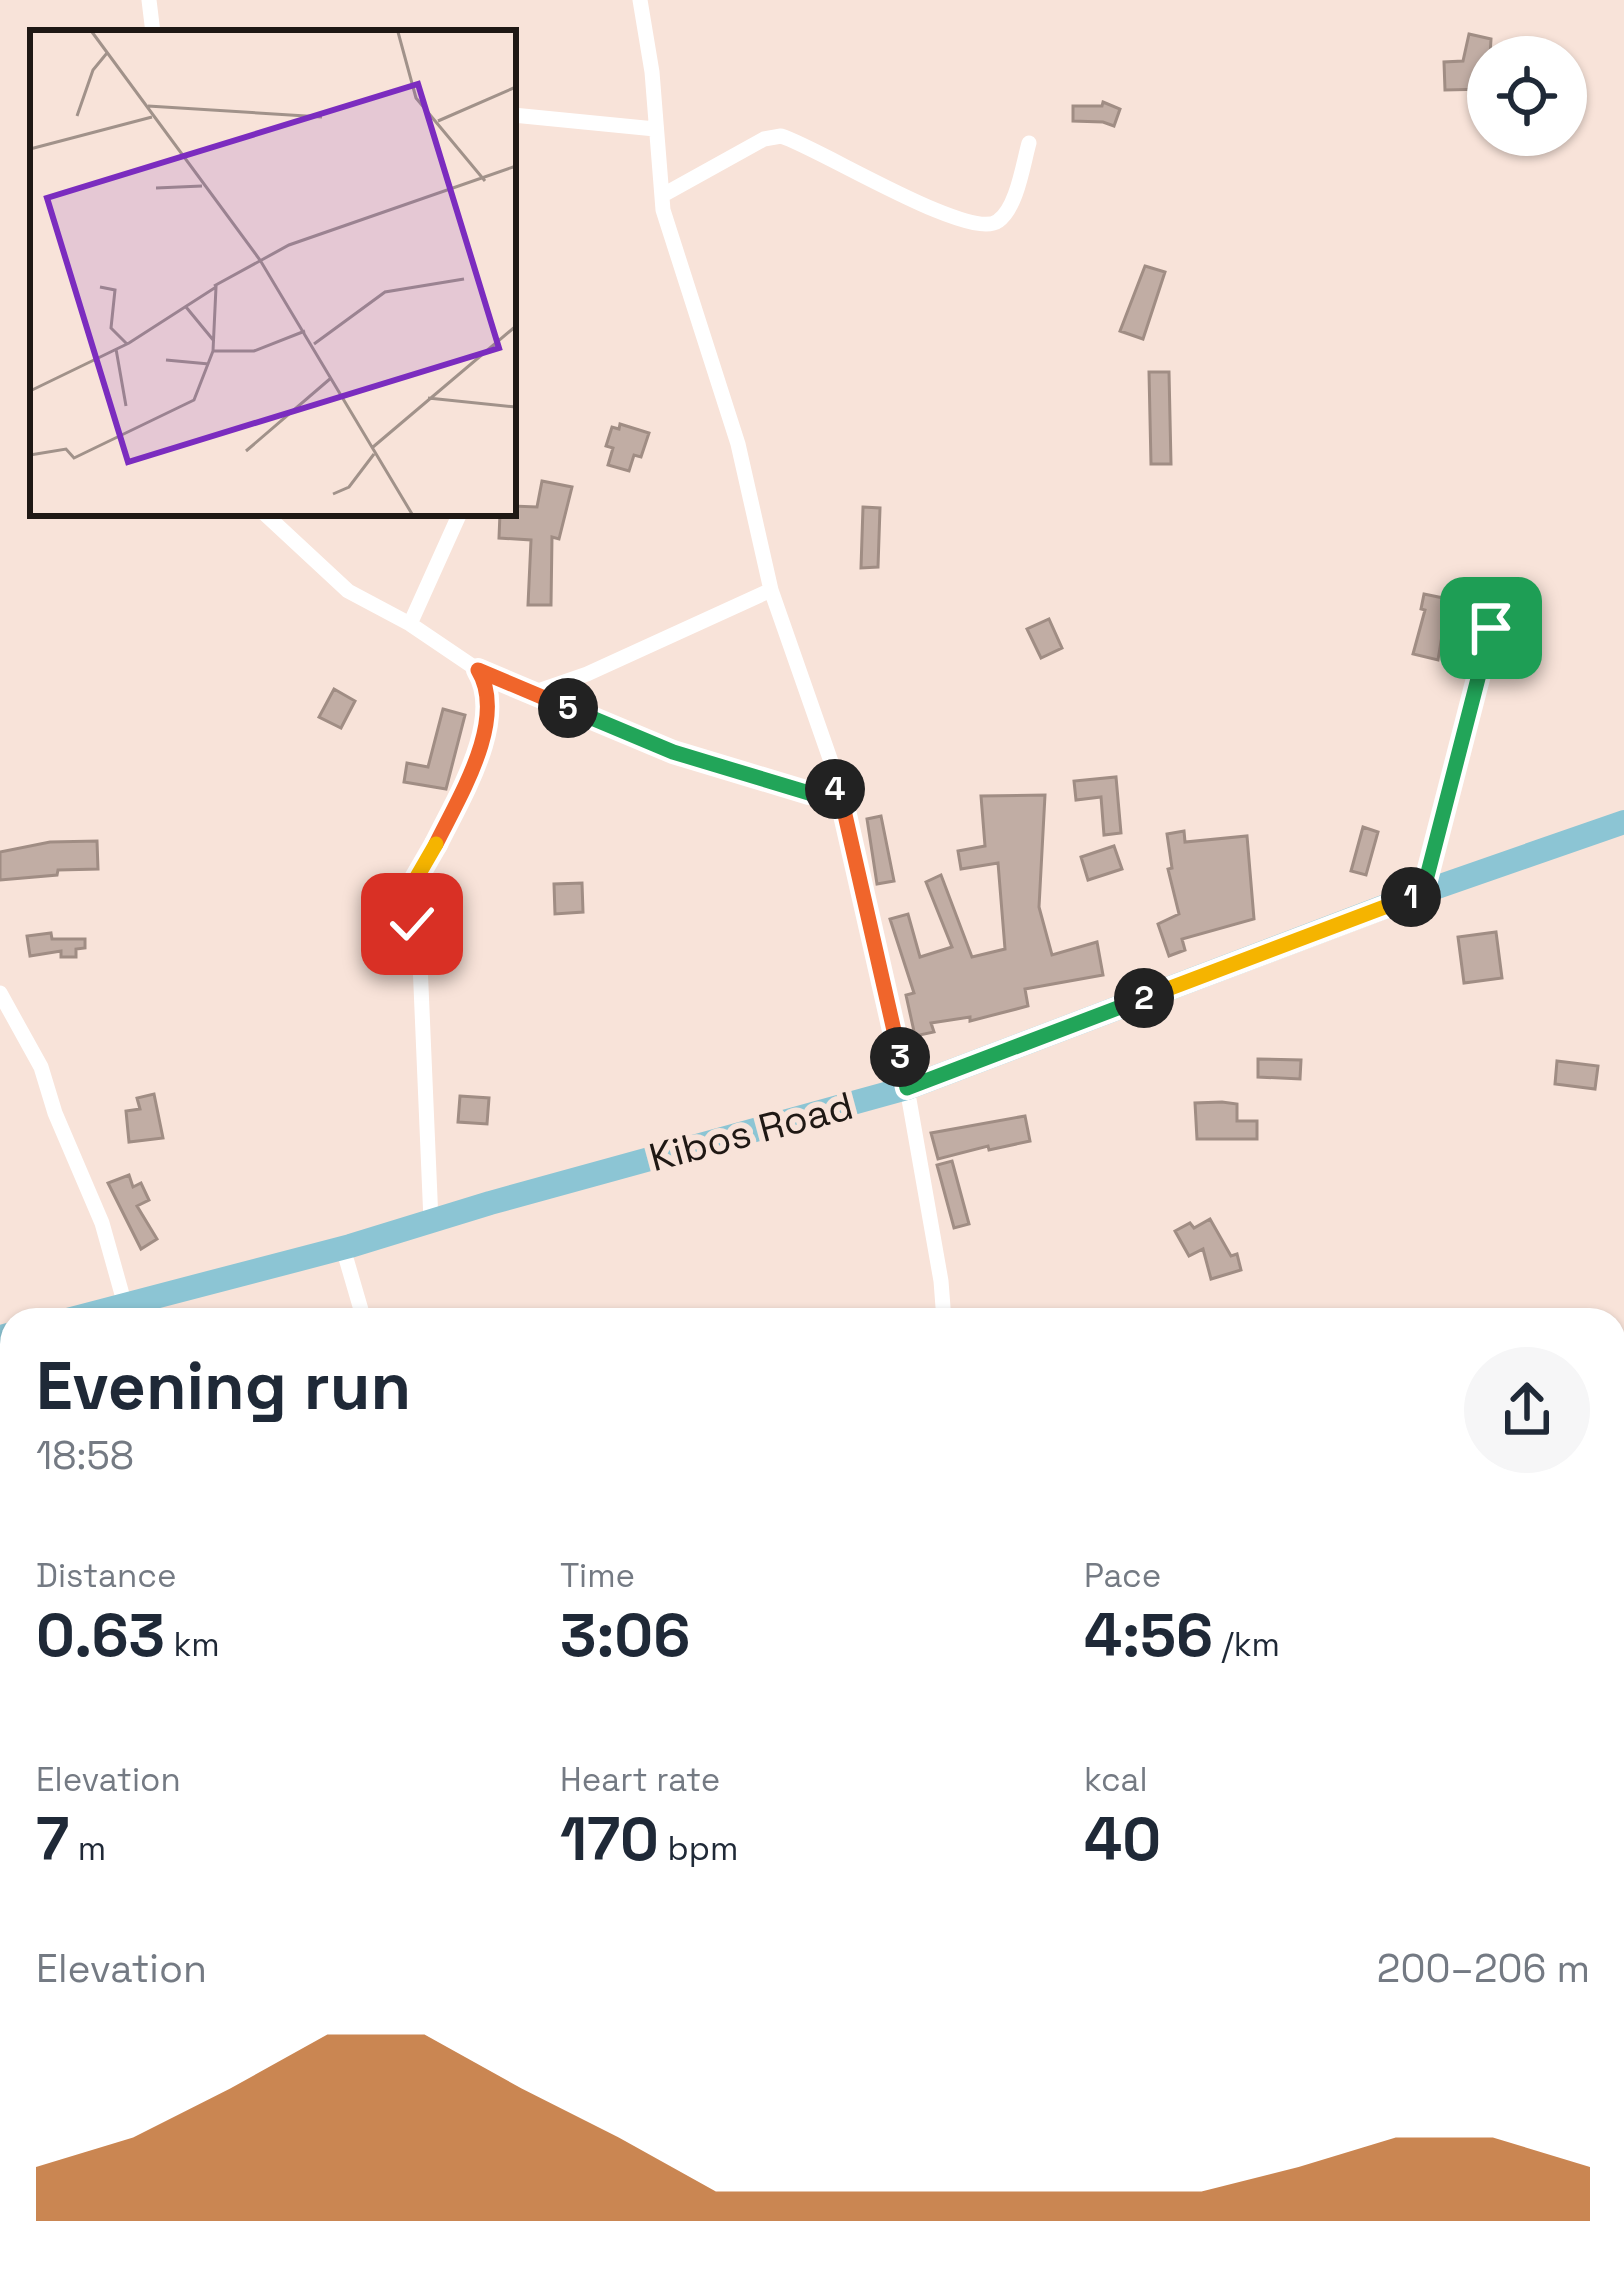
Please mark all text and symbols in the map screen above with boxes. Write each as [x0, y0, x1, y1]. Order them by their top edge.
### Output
inset map [30, 30, 516, 516]
map controls [1467, 36, 1587, 156]
button: locate [1467, 36, 1587, 156]
pin [1440, 577, 1542, 679]
icon: arrive [1458, 595, 1524, 661]
pin: 5 [538, 678, 598, 738]
text: 5 [558, 687, 578, 729]
pin: 4 [805, 759, 865, 819]
text: 4 [825, 768, 846, 810]
pin: 1 [1381, 867, 1441, 927]
pin [361, 873, 463, 975]
text: 1 [1404, 876, 1418, 918]
icon: check [379, 891, 445, 957]
pin: 2 [1114, 968, 1174, 1028]
text: 2 [1134, 977, 1154, 1019]
pin: 3 [870, 1027, 930, 1087]
text: 3 [890, 1036, 910, 1078]
street label: Kibos Road [644, 1081, 858, 1182]
text: Evening run [36, 1344, 411, 1428]
button: share [1464, 1347, 1590, 1473]
text: 18:58 [36, 1431, 134, 1480]
text: Distance [36, 1555, 177, 1597]
text: Time [560, 1555, 635, 1597]
text: Pace [1084, 1555, 1161, 1597]
text: 0.63 [36, 1597, 165, 1674]
text: 3:06 [560, 1597, 690, 1674]
text: 4:56 [1084, 1597, 1213, 1674]
text: km [165, 1624, 220, 1666]
text: /km [1213, 1624, 1280, 1666]
text: Elevation [36, 1759, 181, 1801]
text: Heart rate [560, 1759, 720, 1801]
text: kcal [1084, 1759, 1148, 1801]
text: 7 [36, 1801, 69, 1878]
text: 170 [560, 1801, 659, 1878]
text: 40 [1084, 1801, 1161, 1878]
text: m [69, 1828, 106, 1870]
text: bpm [659, 1828, 738, 1870]
text: Elevation [36, 1944, 207, 1993]
text: 200–206 m [1377, 1944, 1590, 1993]

